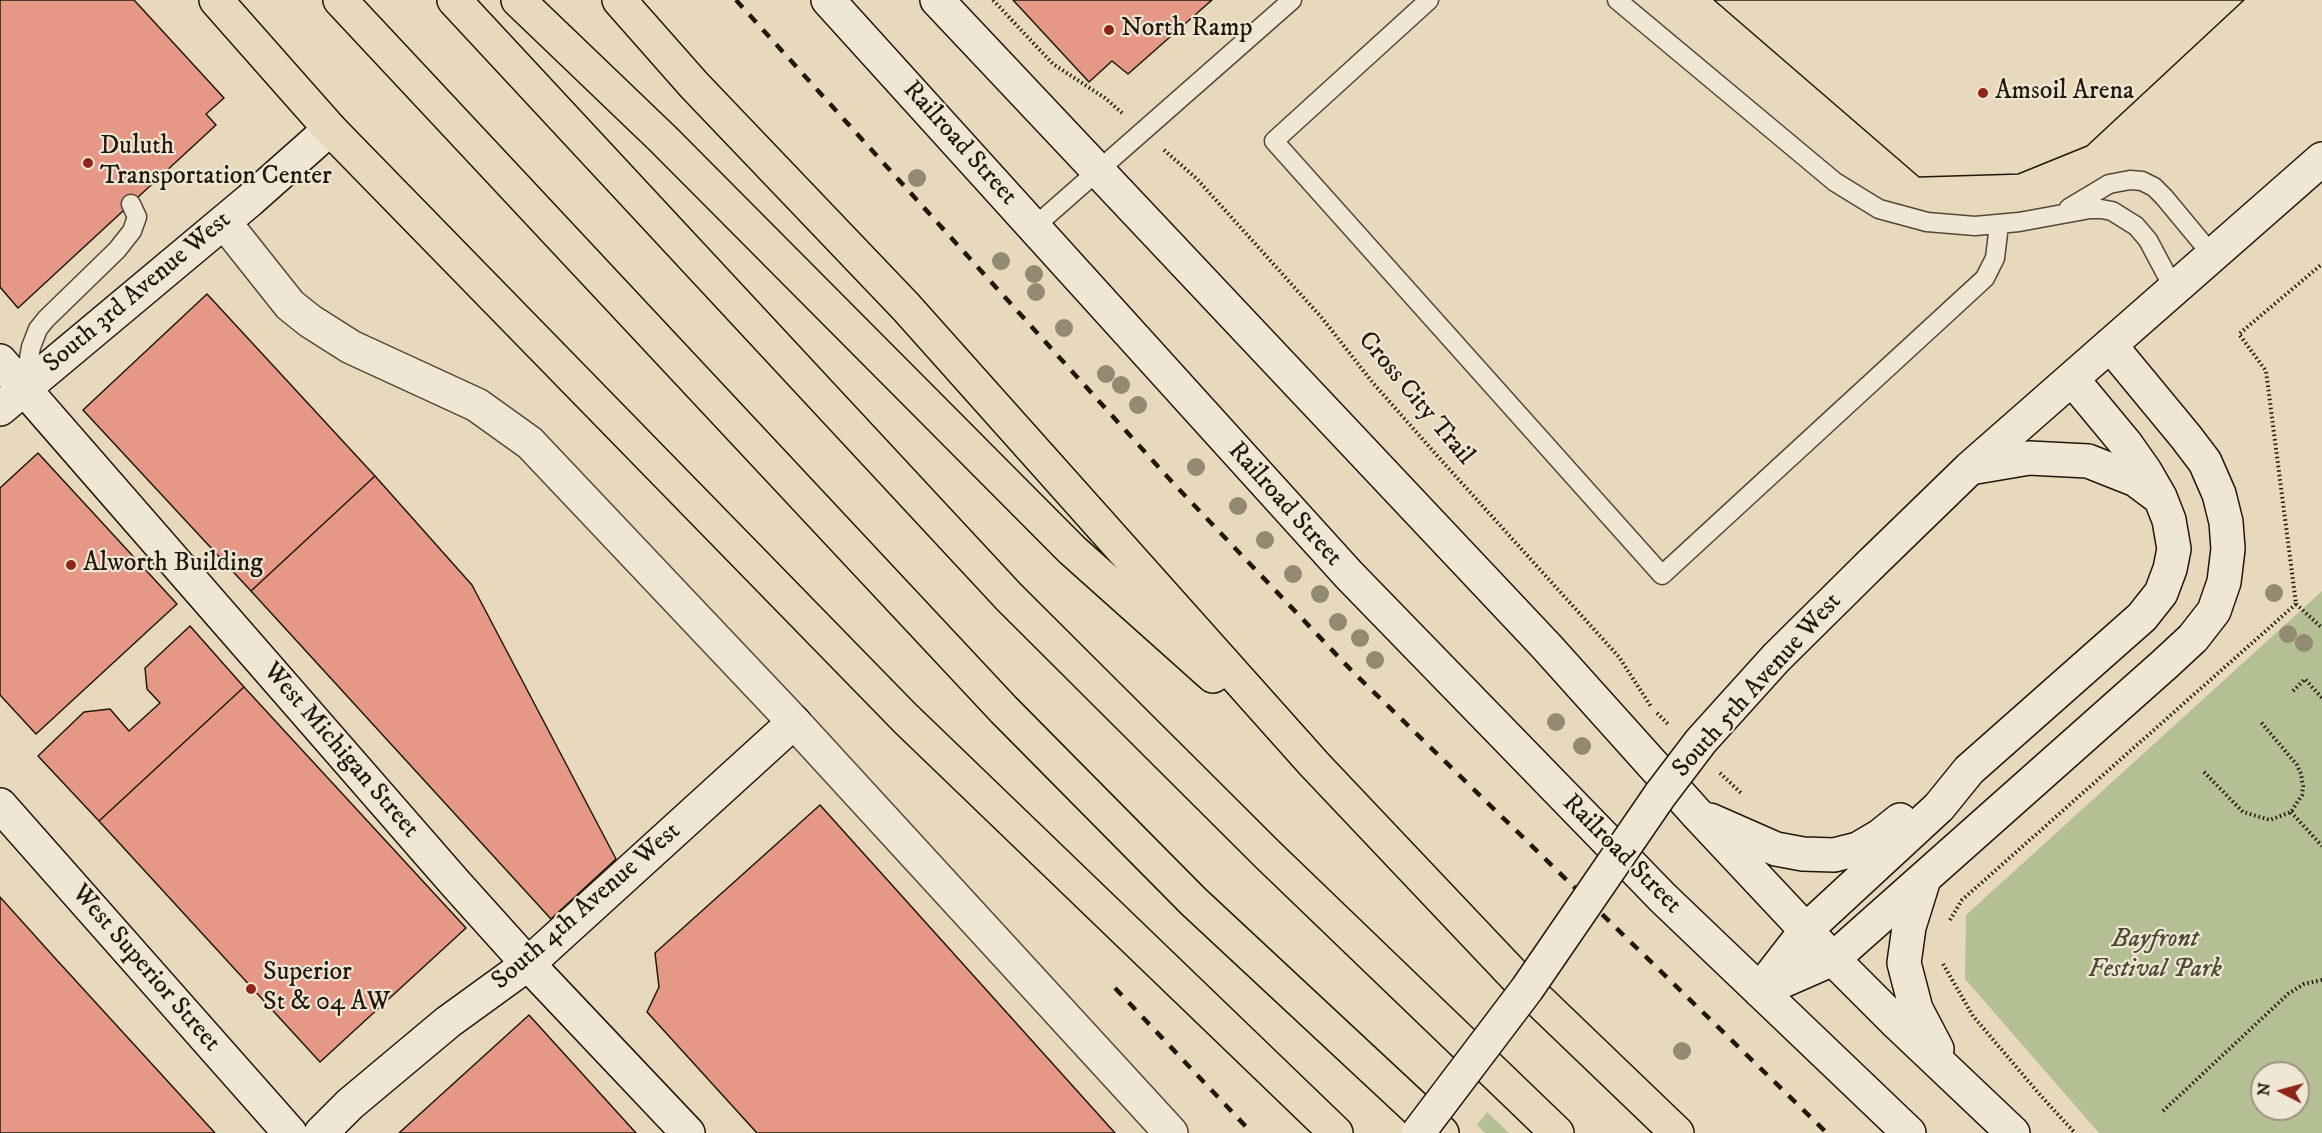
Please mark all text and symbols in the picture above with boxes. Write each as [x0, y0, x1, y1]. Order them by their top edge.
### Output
place label: North Ramp [1121, 14, 1252, 46]
marker: North Ramp [1102, 23, 1116, 37]
street label: Railroad Street [895, 76, 1023, 212]
place label: Amsoil Arena [1995, 77, 2134, 109]
marker: Amsoil Arena [1976, 86, 1990, 100]
place label: Duluth Transportation Center [100, 132, 332, 194]
marker: Duluth Transportation Center [81, 156, 95, 170]
street label: South 3rd Avenue West [38, 205, 238, 381]
street label: Cross City Trail [1350, 326, 1480, 472]
street label: Railroad Street [1220, 437, 1348, 573]
place label: Alworth Building [83, 549, 263, 581]
marker: Alworth Building [64, 558, 78, 572]
street label: South 5th Avenue West [1667, 587, 1849, 785]
street label: West Michigan Street [255, 657, 425, 845]
street label: Railroad Street [1555, 789, 1687, 921]
street label: South 4th Avenue West [486, 817, 688, 997]
street label: West Superior Street [64, 879, 226, 1059]
park label: Bayfront Festival Park [2088, 925, 2222, 987]
place label: Superior St & 04 AW [263, 958, 390, 1020]
marker: Superior St & 04 AW [244, 982, 258, 996]
north arrow [2250, 1061, 2310, 1121]
text: N [2253, 1082, 2275, 1097]

